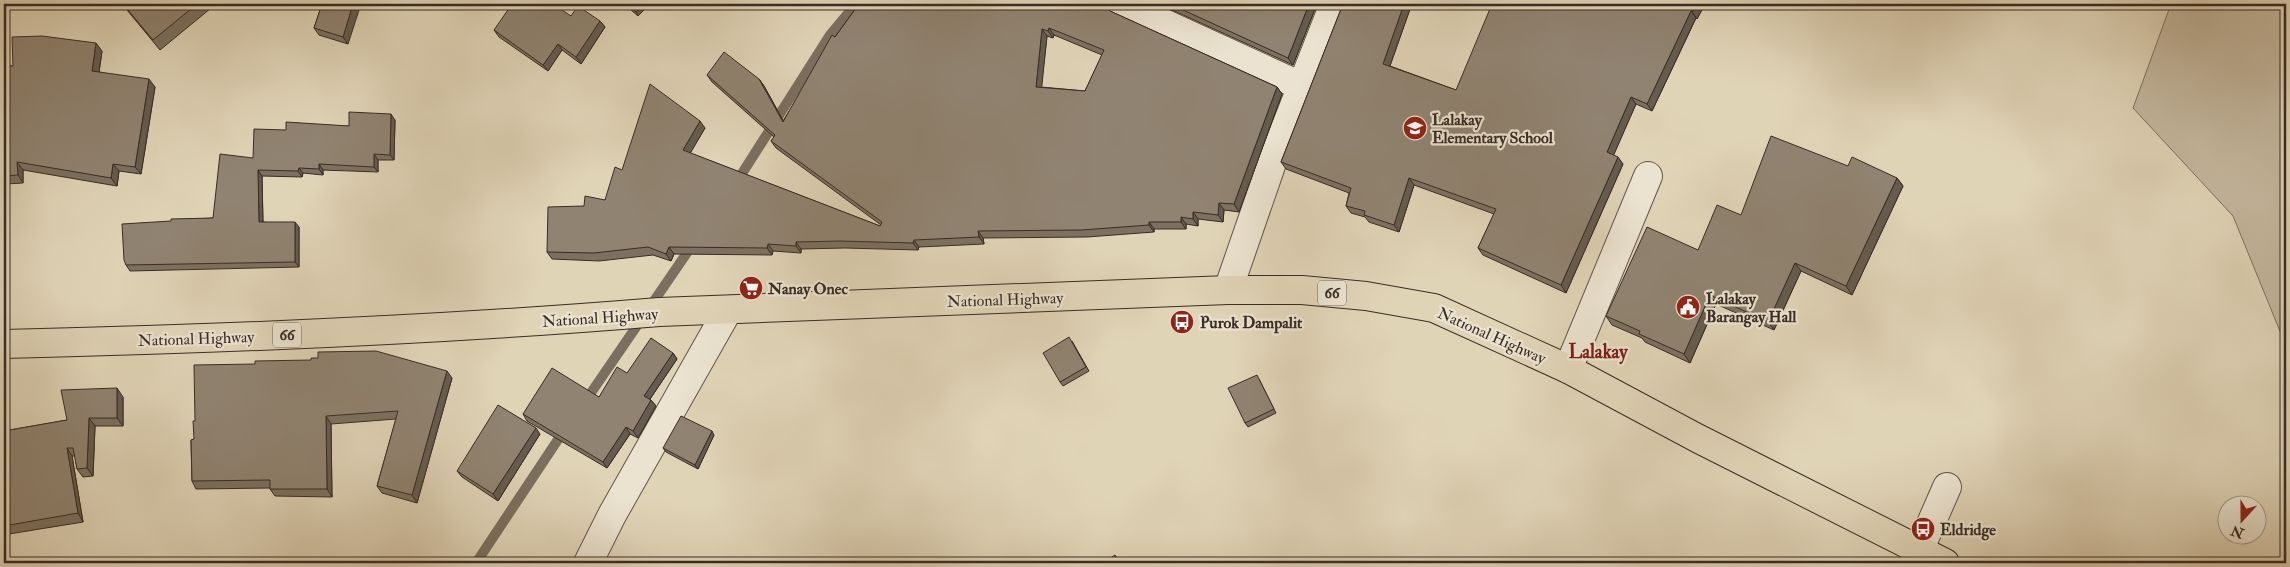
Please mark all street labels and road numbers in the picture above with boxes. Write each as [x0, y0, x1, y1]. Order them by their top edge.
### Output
road number: 66 [1318, 280, 1346, 306]
street label: National Highway [946, 288, 1065, 312]
street label: National Highway [1434, 303, 1550, 369]
street label: National Highway [541, 304, 660, 332]
road number: 66 [273, 322, 301, 348]
street label: National Highway [137, 327, 256, 351]

